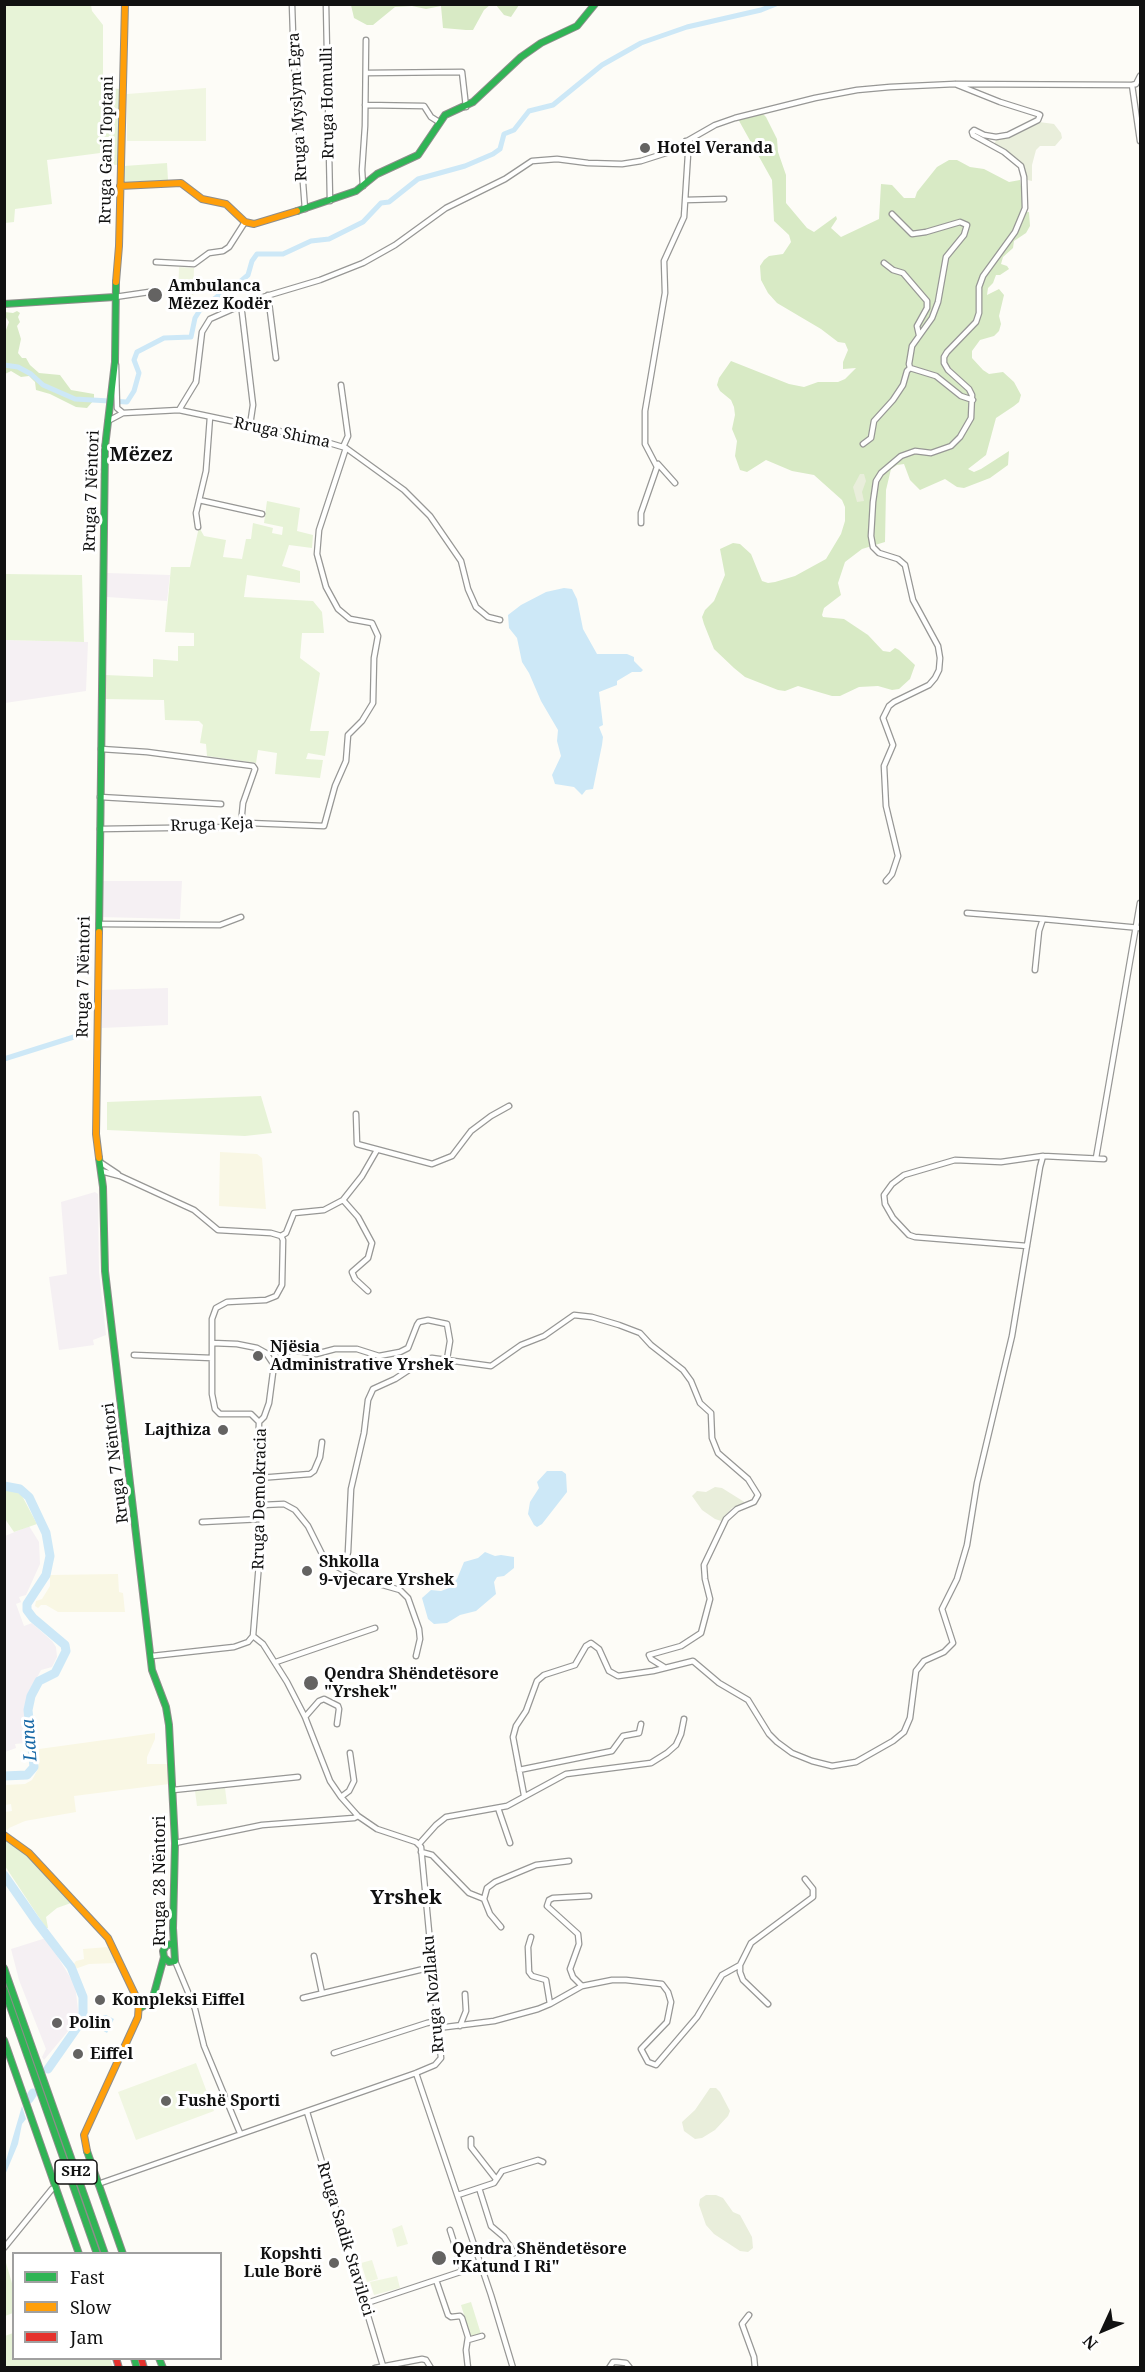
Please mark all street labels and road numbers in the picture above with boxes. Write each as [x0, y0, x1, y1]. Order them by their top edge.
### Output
street label: Rruga Myslym Egra [285, 32, 311, 182]
street label: Rruga Homulli [317, 47, 339, 159]
street label: Rruga Gani Toptani [96, 76, 118, 224]
street label: Rruga Shima [232, 413, 332, 453]
street label: Rruga 7 Nëntori [80, 430, 104, 552]
street label: Rruga Keja [170, 814, 254, 836]
street label: Rruga 7 Nëntori [73, 916, 95, 1038]
street label: Rruga 7 Nëntori [99, 1401, 133, 1525]
street label: Rruga Demokracia [249, 1428, 271, 1570]
street label: Rruga 28 Nëntori [150, 1816, 170, 1946]
street label: Rruga Nozllaku [419, 1934, 449, 2054]
road number: SH2 [55, 2160, 97, 2184]
street label: Rruga Sadik Stavileci [312, 2160, 378, 2318]

